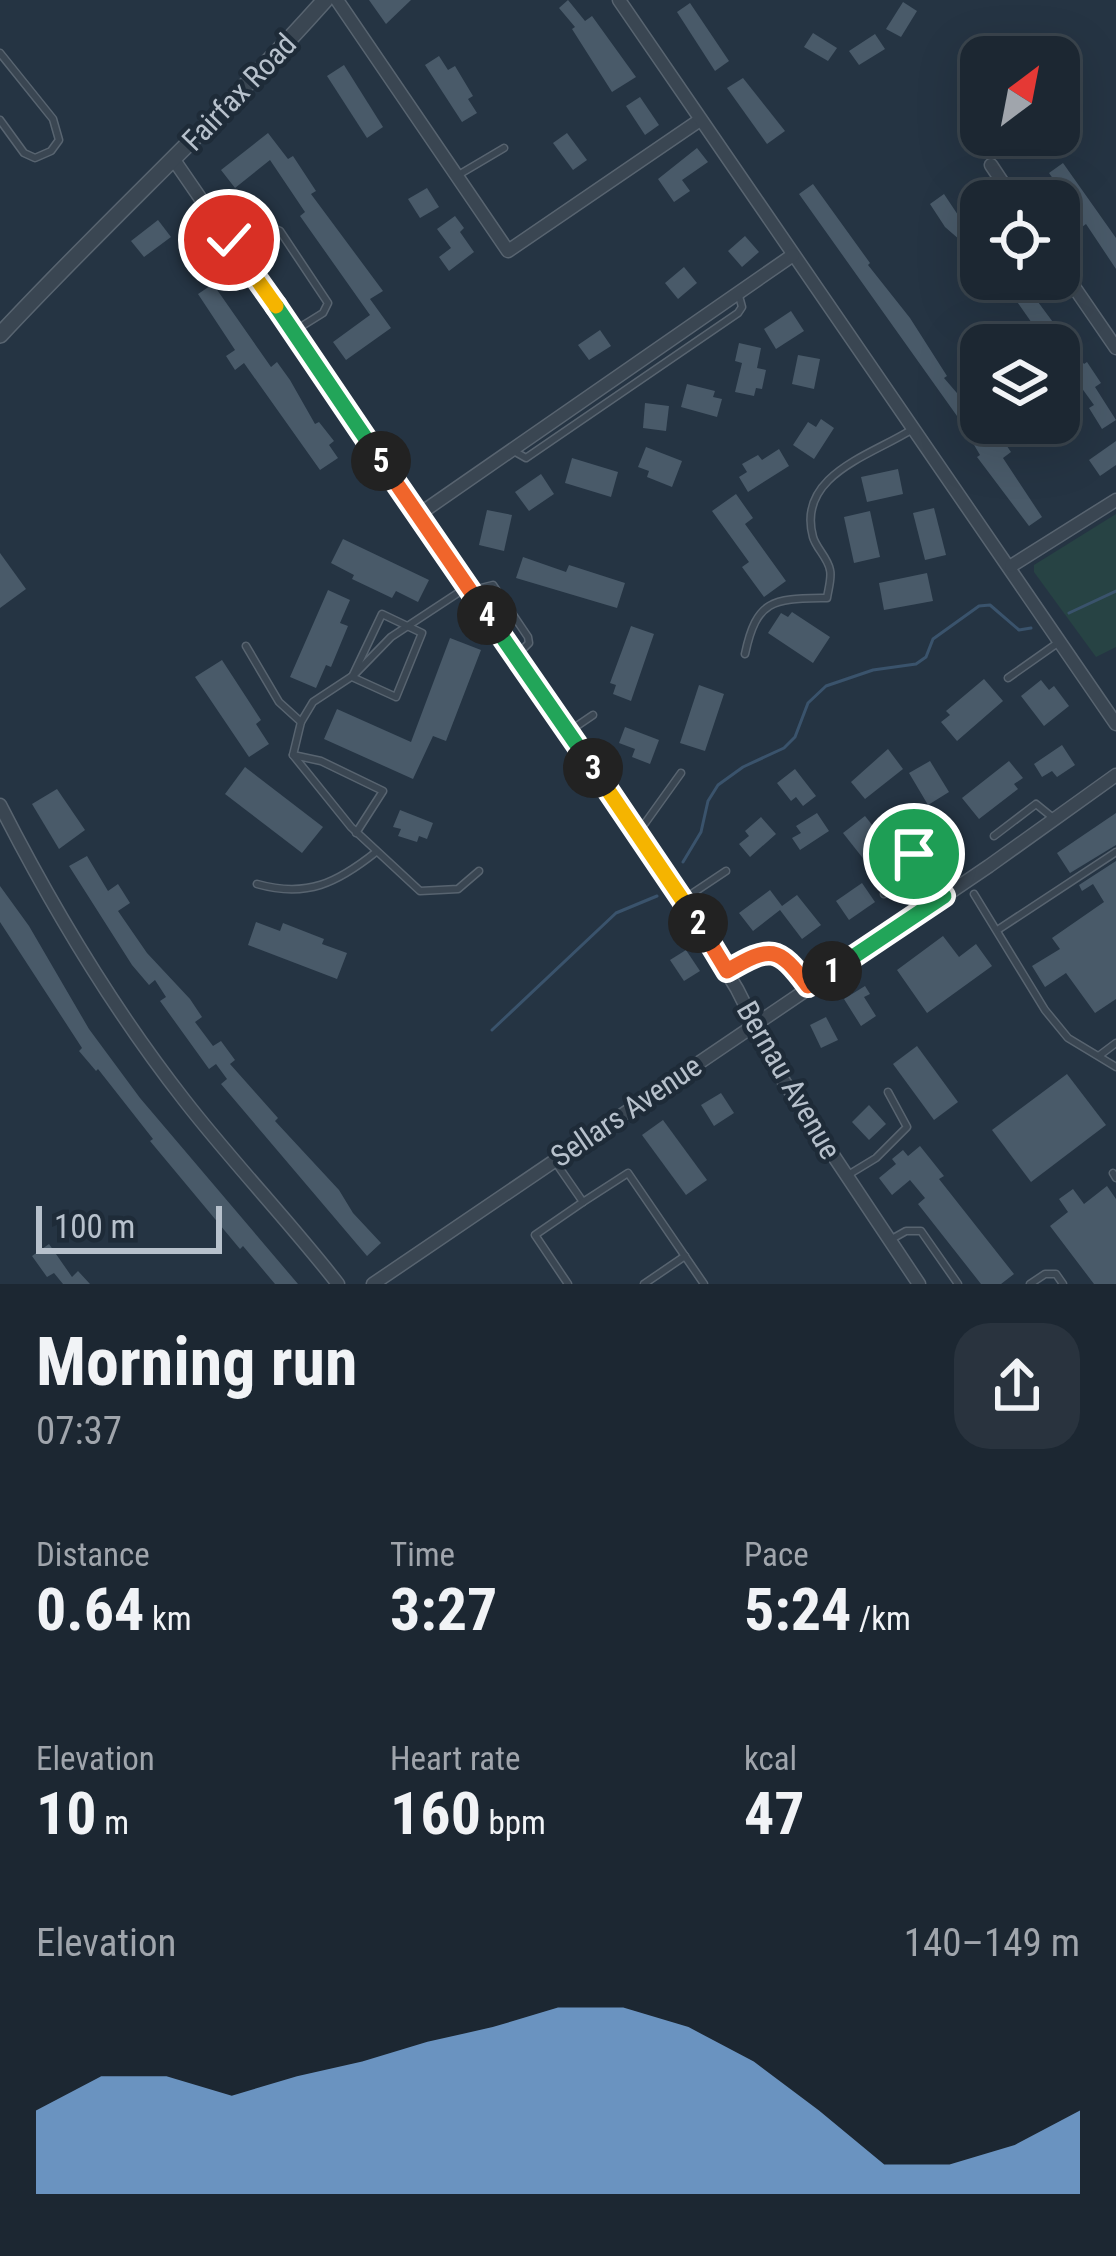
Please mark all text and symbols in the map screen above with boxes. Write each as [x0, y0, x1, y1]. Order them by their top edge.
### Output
street label: Fairfax Road [175, 26, 303, 158]
north arrow [960, 36, 1080, 156]
map controls [960, 36, 1080, 444]
button: locate [960, 180, 1080, 300]
pin [178, 189, 280, 291]
icon: check [196, 207, 262, 273]
button: layers [960, 324, 1080, 444]
pin: 5 [351, 431, 411, 491]
text: 5 [373, 441, 389, 480]
pin: 4 [457, 585, 517, 645]
text: 4 [479, 595, 495, 634]
pin: 3 [563, 738, 623, 798]
text: 3 [585, 748, 601, 787]
pin [863, 803, 965, 905]
icon: arrive [881, 821, 947, 887]
pin: 2 [668, 893, 728, 953]
text: 2 [690, 903, 706, 942]
pin: 1 [802, 941, 862, 1001]
text: 1 [824, 951, 840, 990]
street label: Bernau Avenue [730, 995, 848, 1165]
street label: Sellars Avenue [544, 1048, 708, 1174]
scale bar [36, 1200, 222, 1253]
text: 100 m [54, 1207, 135, 1246]
button: share [954, 1323, 1080, 1449]
text: Morning run [36, 1324, 358, 1401]
text: 07:37 [36, 1408, 122, 1454]
text: Distance [36, 1535, 150, 1574]
text: Time [390, 1535, 455, 1574]
text: Pace [744, 1535, 809, 1574]
text: 0.64 [36, 1574, 144, 1645]
text: 3:27 [390, 1574, 497, 1645]
text: 5:24 [744, 1574, 851, 1645]
text: km [144, 1599, 192, 1638]
text: /km [851, 1599, 911, 1638]
text: Elevation [36, 1739, 155, 1778]
text: Heart rate [390, 1739, 520, 1778]
text: kcal [744, 1739, 797, 1778]
text: 10 [36, 1778, 97, 1849]
text: 160 [390, 1778, 481, 1849]
text: 47 [744, 1778, 805, 1849]
text: m [97, 1803, 129, 1842]
text: bpm [481, 1803, 546, 1842]
text: Elevation [36, 1920, 176, 1966]
text: 140–149 m [904, 1920, 1080, 1966]

